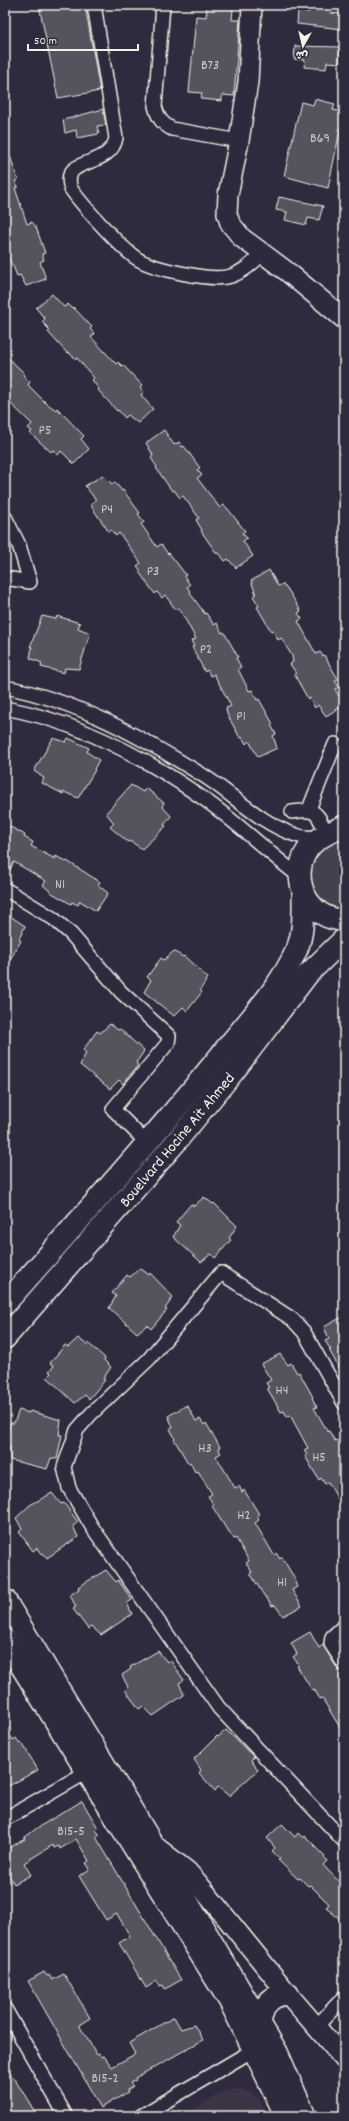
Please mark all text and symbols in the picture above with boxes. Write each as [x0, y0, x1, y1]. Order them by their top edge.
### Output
scale bar [28, 26, 138, 52]
north arrow [283, 26, 323, 66]
text: 50 m [34, 33, 57, 50]
text: ش [295, 45, 309, 63]
house number: B73 [201, 56, 219, 76]
house number: B69 [310, 129, 330, 149]
house number: P5 [39, 421, 51, 441]
house number: P4 [101, 500, 113, 520]
house number: P3 [147, 562, 159, 582]
house number: P2 [200, 640, 212, 660]
house number: P1 [236, 707, 246, 727]
house number: N1 [55, 875, 65, 895]
street label: Bouelvard Hocine Ait Ahmed [115, 1068, 241, 1213]
house number: H4 [276, 1381, 288, 1401]
house number: H3 [198, 1439, 212, 1459]
house number: H5 [312, 1448, 326, 1468]
house number: H2 [237, 1506, 251, 1526]
house number: H1 [277, 1573, 287, 1593]
house number: B15-5 [57, 1822, 85, 1842]
house number: B15-2 [91, 2069, 119, 2089]

